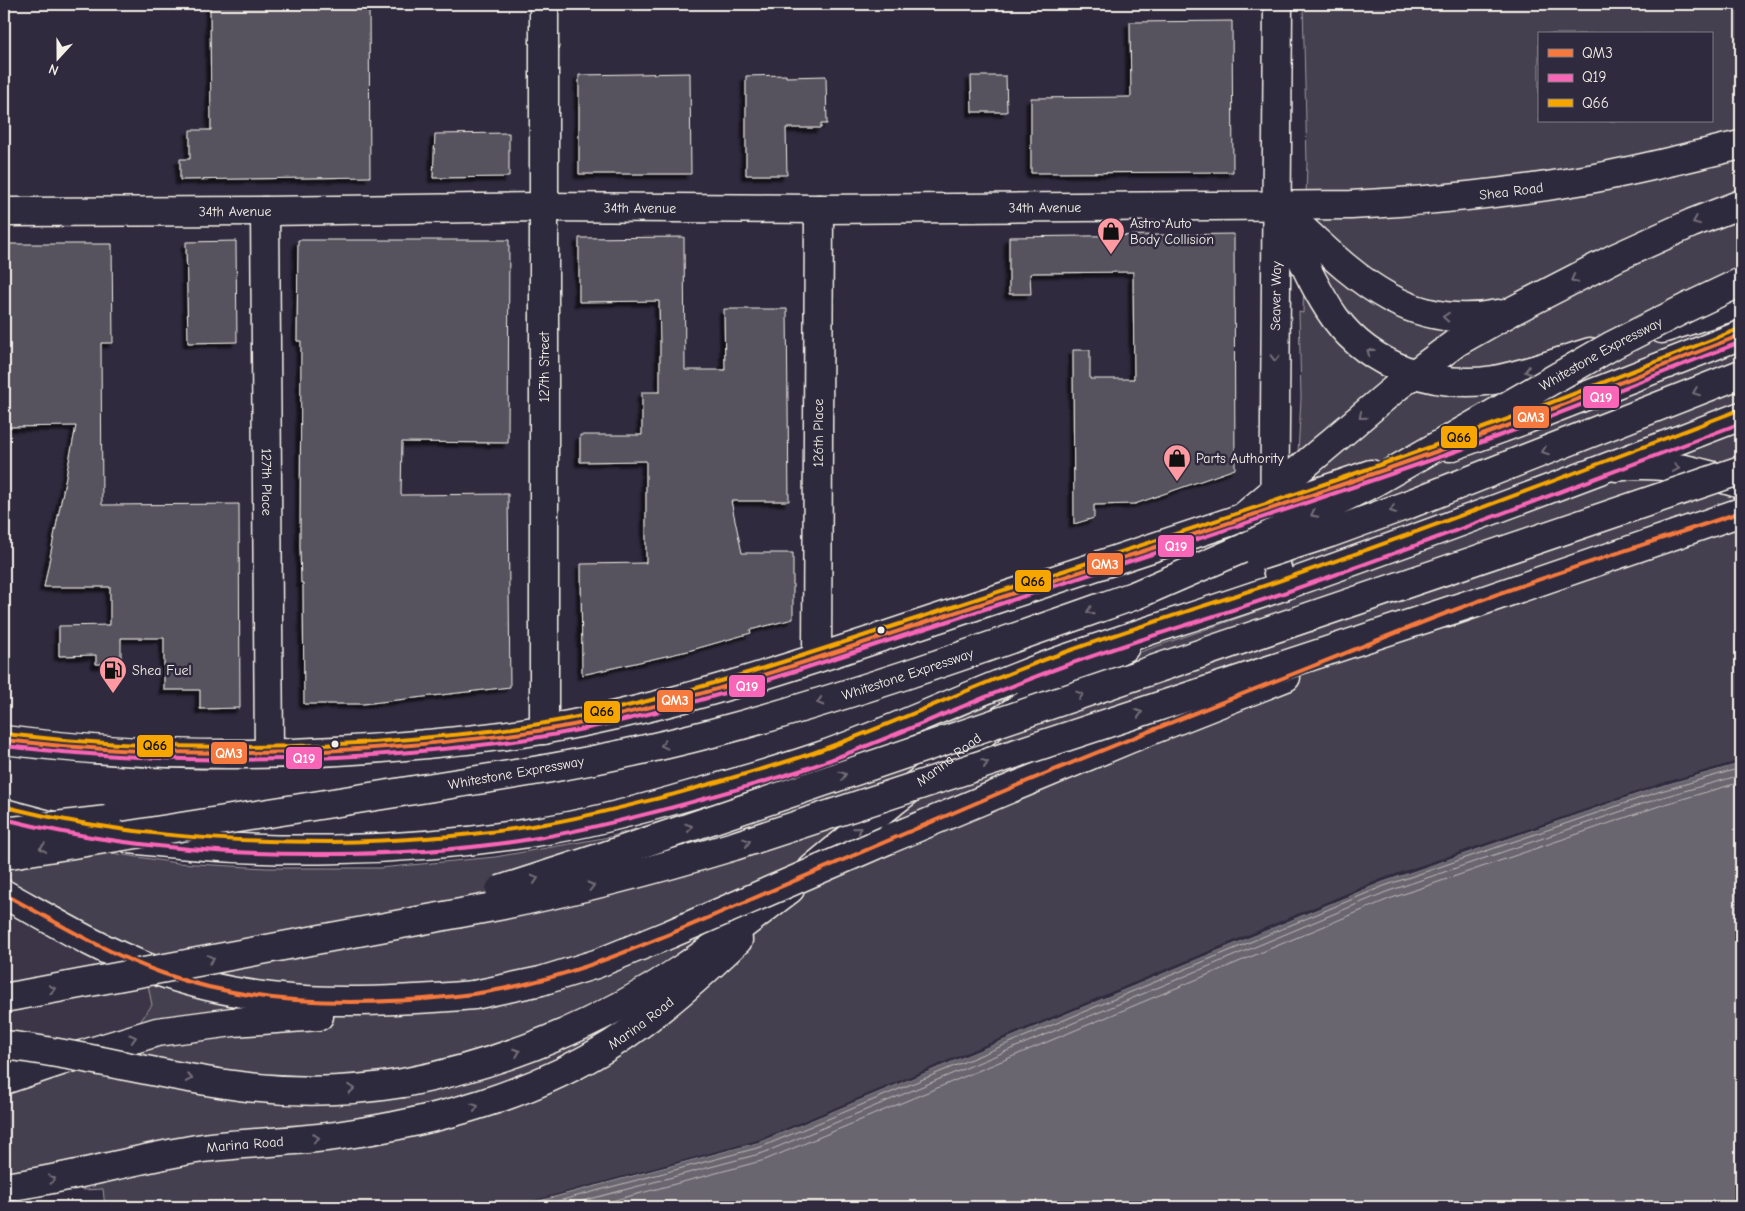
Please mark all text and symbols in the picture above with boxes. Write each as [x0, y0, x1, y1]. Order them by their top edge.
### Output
north arrow [32, 32, 82, 82]
legend [1538, 32, 1712, 122]
text: QM3 [1582, 44, 1613, 62]
text: N [46, 60, 61, 79]
text: Q19 [1582, 68, 1607, 86]
text: Q66 [1582, 94, 1609, 112]
street label: Shea Road [1478, 178, 1544, 203]
street label: 34th Avenue [604, 199, 676, 216]
street label: 34th Avenue [1009, 199, 1081, 216]
street label: 34th Avenue [199, 202, 271, 220]
place label: Astro Auto Body Collision [1130, 215, 1214, 248]
one-way arrow [1692, 215, 1701, 226]
shop icon: Astro Auto Body Collision [1096, 216, 1126, 255]
street label: Seaver Way [1267, 260, 1285, 331]
one-way arrow [1570, 273, 1579, 283]
one-way arrow [1442, 311, 1450, 322]
street label: Whitestone Expressway [1536, 313, 1666, 394]
street label: 127th Street [536, 331, 553, 402]
one-way arrow [1366, 349, 1376, 358]
one-way arrow [1270, 355, 1281, 363]
one-way arrow [1524, 366, 1532, 376]
line badge: Q19 [1582, 385, 1620, 409]
one-way arrow [1692, 386, 1701, 396]
text: Q19 [1590, 389, 1612, 406]
street label: 126th Place [809, 399, 827, 467]
line badge: QM3 [1512, 405, 1550, 429]
text: QM3 [1517, 409, 1545, 426]
one-way arrow [1359, 410, 1368, 419]
line badge: Q66 [1440, 425, 1478, 449]
text: Q66 [1447, 429, 1471, 446]
shop icon: Parts Authority [1162, 443, 1192, 482]
one-way arrow [1541, 446, 1549, 456]
street label: 127th Place [258, 448, 276, 516]
place label: Parts Authority [1196, 450, 1284, 467]
one-way arrow [1671, 462, 1680, 472]
one-way arrow [1389, 504, 1398, 514]
one-way arrow [1310, 508, 1319, 518]
line badge: Q19 [1157, 534, 1195, 558]
text: Q19 [1165, 538, 1187, 555]
line badge: QM3 [1086, 552, 1124, 576]
text: QM3 [1091, 556, 1119, 573]
line badge: Q66 [1014, 569, 1052, 593]
text: Q66 [1021, 573, 1045, 590]
one-way arrow [1087, 605, 1095, 615]
unlabelled marker [876, 625, 886, 635]
street label: Whitestone Expressway [839, 644, 976, 704]
fuel station icon: Shea Fuel [98, 655, 128, 694]
place label: Shea Fuel [132, 662, 191, 679]
line badge: Q19 [728, 674, 766, 698]
text: Q19 [736, 678, 758, 695]
line badge: QM3 [656, 689, 694, 713]
one-way arrow [1075, 691, 1084, 701]
text: QM3 [661, 692, 689, 709]
one-way arrow [817, 697, 825, 707]
line badge: Q66 [583, 700, 621, 724]
text: Q66 [590, 703, 614, 720]
one-way arrow [1134, 708, 1143, 718]
street label: Marina Road [913, 729, 984, 790]
line badge: Q66 [136, 734, 174, 758]
text: Q66 [143, 737, 167, 754]
unlabelled marker [330, 739, 340, 749]
one-way arrow [659, 739, 668, 749]
line badge: QM3 [210, 741, 248, 765]
text: QM3 [215, 745, 243, 762]
line badge: Q19 [285, 746, 323, 770]
text: Q19 [293, 750, 315, 767]
street label: Whitestone Expressway [447, 753, 586, 793]
one-way arrow [980, 759, 988, 769]
one-way arrow [839, 771, 847, 781]
one-way arrow [685, 823, 693, 833]
one-way arrow [852, 828, 861, 836]
one-way arrow [742, 837, 751, 847]
one-way arrow [38, 843, 47, 853]
one-way arrow [531, 874, 539, 884]
one-way arrow [586, 881, 595, 892]
one-way arrow [207, 955, 216, 965]
one-way arrow [47, 985, 56, 995]
street label: Marina Road [605, 993, 677, 1053]
one-way arrow [129, 1034, 137, 1044]
one-way arrow [512, 1048, 521, 1058]
one-way arrow [185, 1073, 194, 1083]
one-way arrow [347, 1084, 355, 1095]
one-way arrow [470, 1102, 478, 1112]
one-way arrow [312, 1132, 320, 1143]
street label: Marina Road [205, 1133, 284, 1156]
one-way arrow [47, 1175, 56, 1185]

